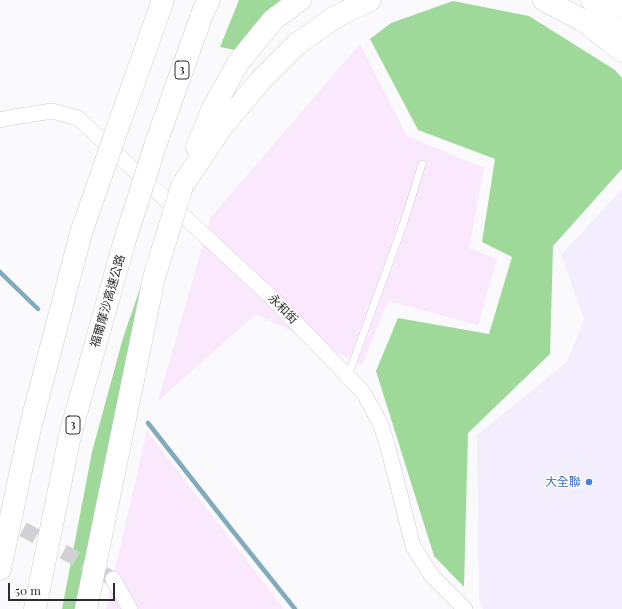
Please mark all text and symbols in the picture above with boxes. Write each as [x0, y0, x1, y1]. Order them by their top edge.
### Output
road number: 3 [175, 61, 189, 79]
street label: 福爾摩沙高速公路 [88, 253, 128, 349]
street label: 永和街 [265, 291, 301, 327]
road number: 3 [66, 416, 80, 434]
place label: 大全聯 [545, 475, 581, 489]
marker: 大全聯 [584, 477, 594, 487]
scale bar [10, 575, 117, 601]
text: 50 m [15, 582, 41, 598]

